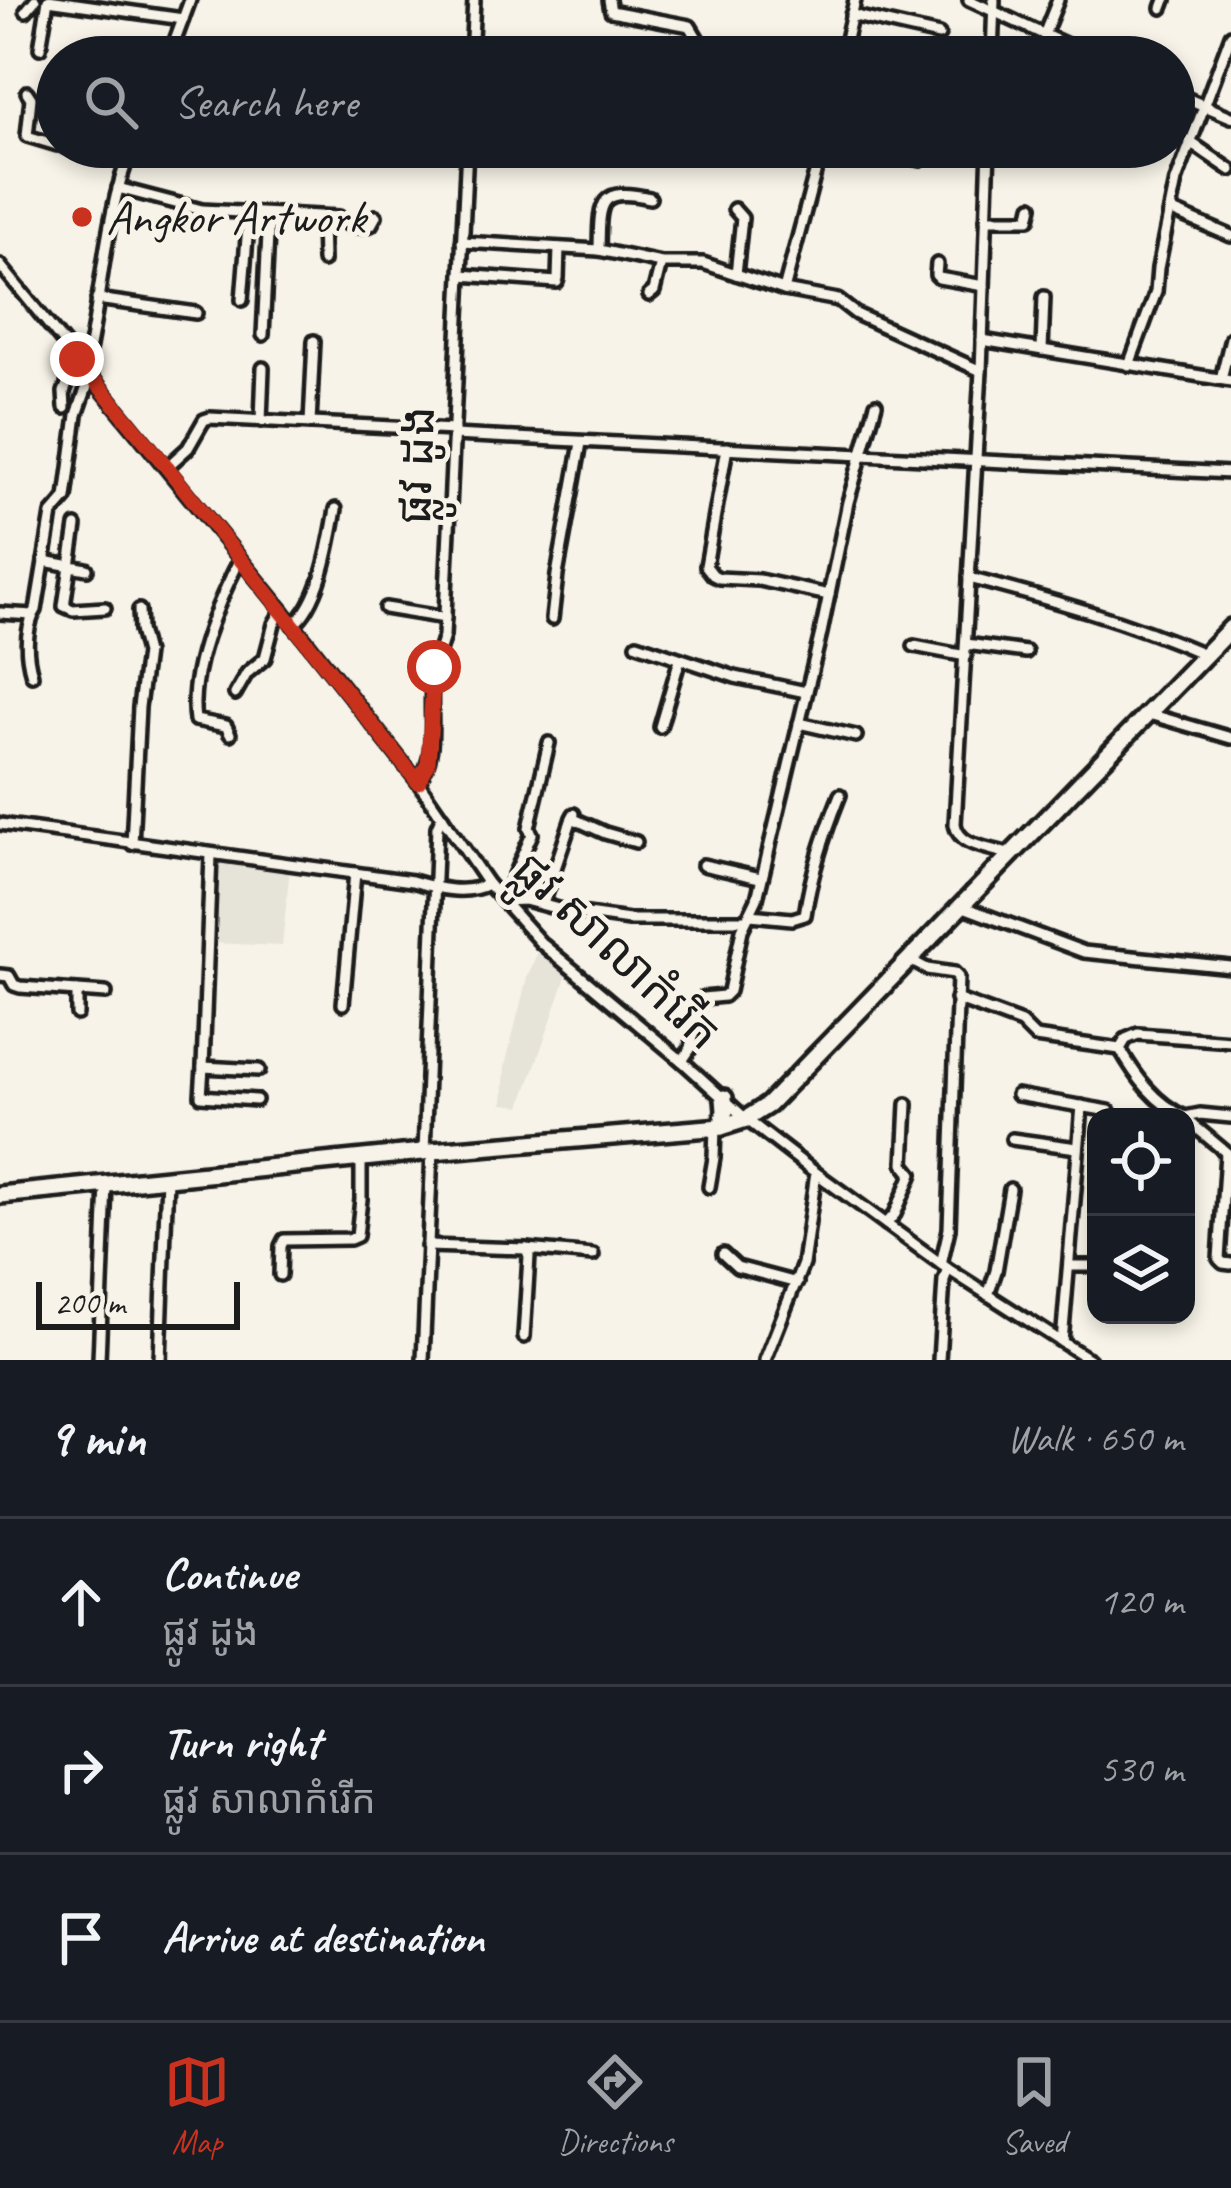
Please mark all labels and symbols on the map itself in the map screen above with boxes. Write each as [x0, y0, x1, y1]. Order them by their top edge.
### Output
place label: Angkor Artwork [106, 187, 369, 247]
marker: Angkor Artwork [69, 204, 95, 230]
route end [50, 332, 104, 386]
street label: ផ្លូវ ដូង [384, 405, 460, 526]
route start [407, 640, 461, 694]
street label: ផ្លូវ សាលាកំរើក [492, 839, 734, 1072]
scale bar [36, 1276, 240, 1329]

